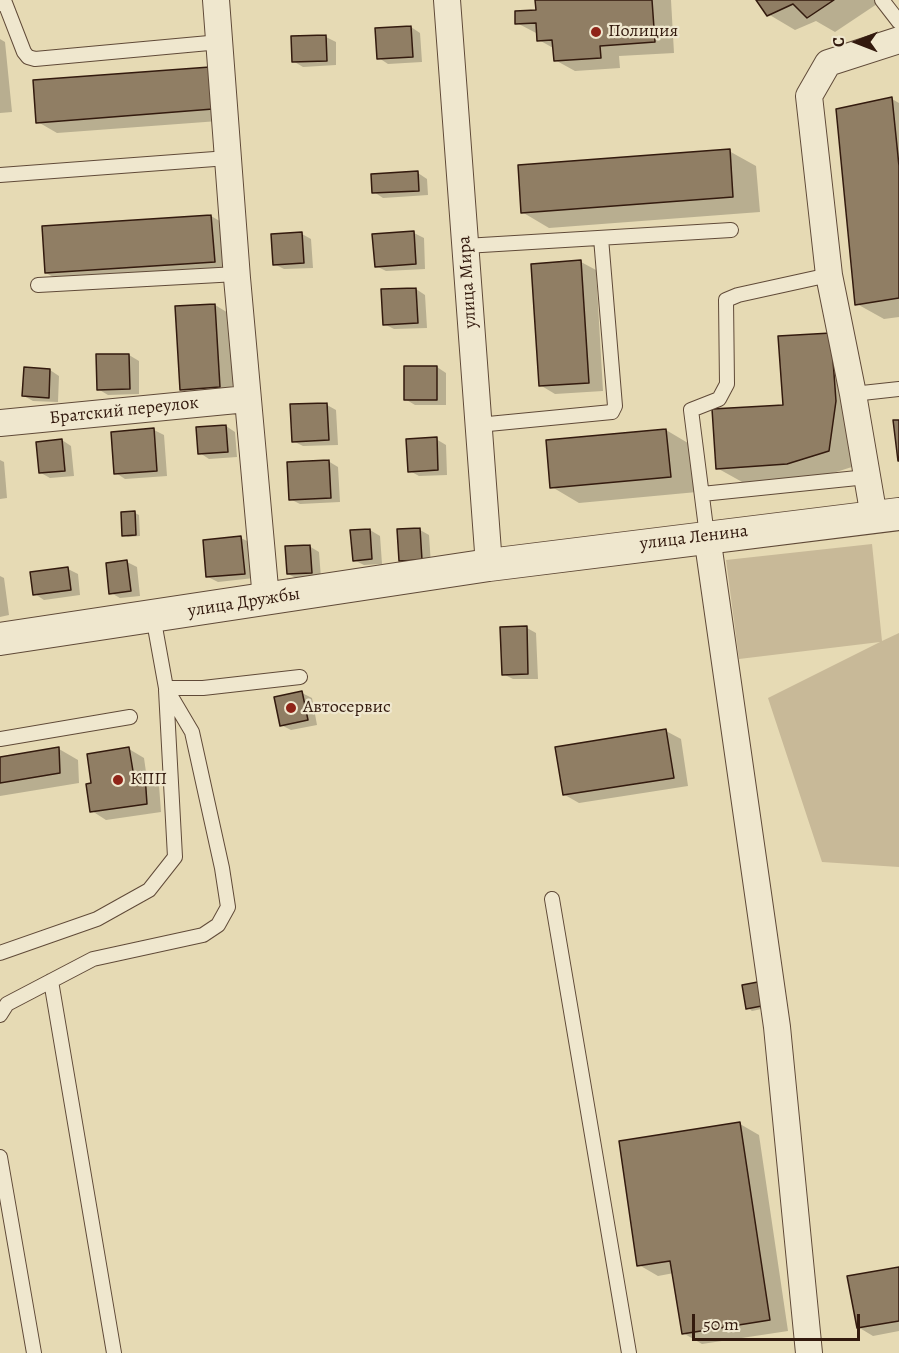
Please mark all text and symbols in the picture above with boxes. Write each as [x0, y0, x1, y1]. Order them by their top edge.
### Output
north arrow [827, 12, 887, 72]
place label: Полиция [608, 21, 678, 43]
marker: Полиция [589, 25, 603, 39]
text: С [828, 37, 850, 47]
street label: улица Мира [454, 235, 482, 329]
street label: Братский переулок [48, 392, 200, 430]
street label: улица Ленина [639, 521, 749, 555]
street label: улица Дружбы [186, 583, 302, 623]
place label: Автосервис [303, 697, 391, 719]
marker: Автосервис [284, 701, 298, 715]
place label: КПП [130, 769, 167, 791]
marker: КПП [111, 773, 125, 787]
scale bar [695, 1302, 863, 1340]
text: 50 m [703, 1312, 739, 1336]

